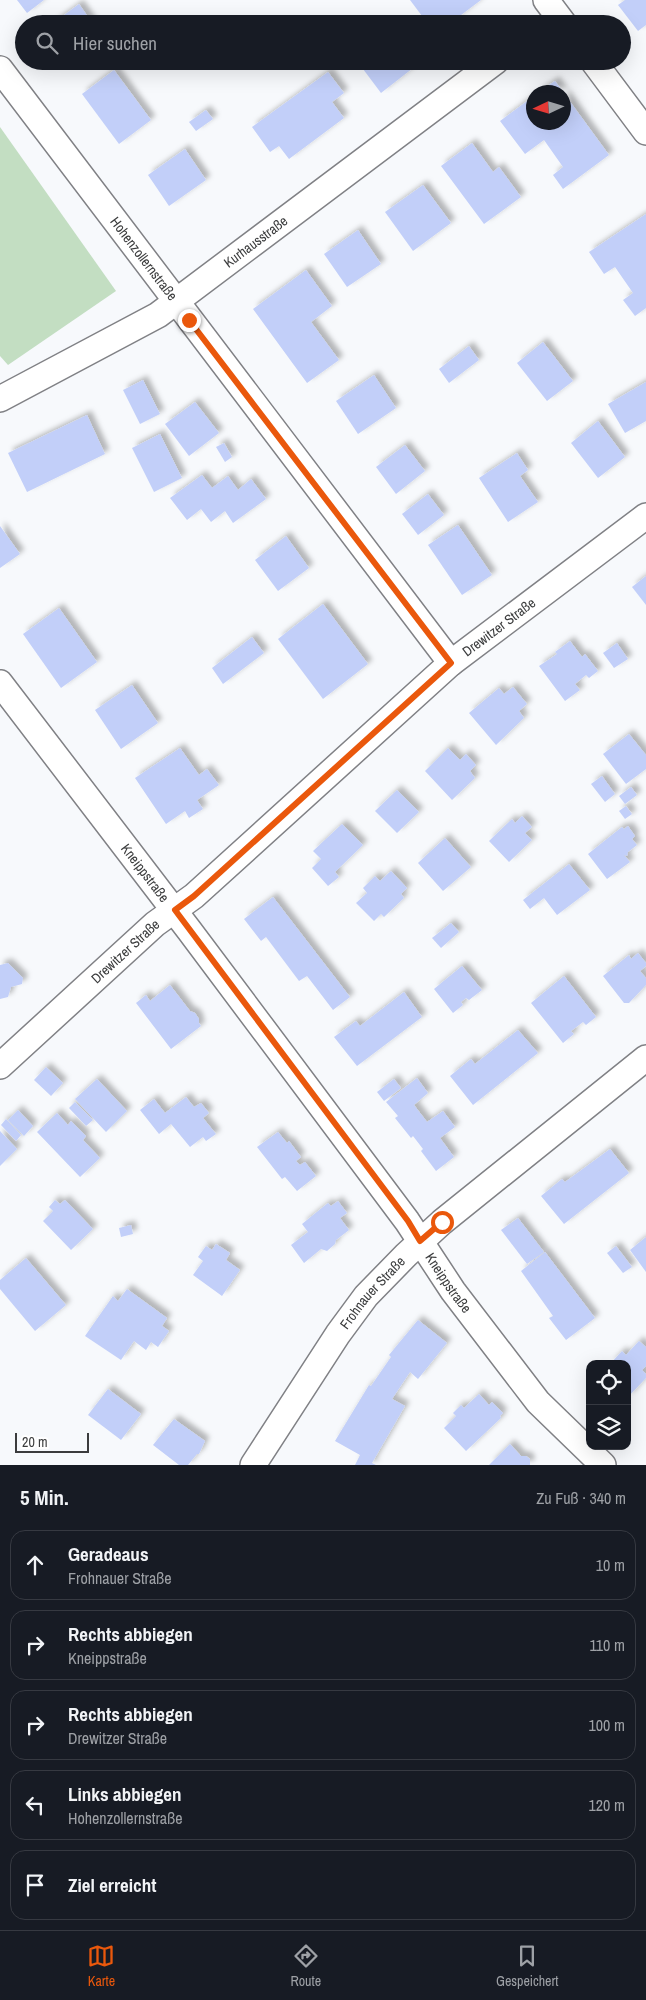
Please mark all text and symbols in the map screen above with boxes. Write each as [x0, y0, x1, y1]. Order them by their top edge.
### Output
search box [15, 15, 631, 70]
icon: search [33, 29, 61, 57]
text: Hier suchen [73, 30, 157, 56]
north arrow [526, 85, 571, 130]
street label: Kurhausstraße [220, 212, 291, 272]
street label: Hohenzollernstraße [106, 213, 181, 304]
route end [178, 309, 201, 332]
street label: Drewitzer Straße [459, 594, 539, 660]
street label: Kneippstraße [117, 840, 173, 906]
street label: Drewitzer Straße [87, 915, 163, 987]
route start [431, 1211, 454, 1234]
street label: Kneippstraße [421, 1249, 475, 1316]
street label: Frohnauer Straße [336, 1252, 409, 1333]
map controls [586, 1360, 631, 1450]
button: locate [586, 1360, 631, 1405]
button: layers [586, 1405, 631, 1450]
scale bar [15, 1430, 89, 1453]
text: 20 m [22, 1433, 48, 1451]
text: 5 Min. [20, 1483, 69, 1512]
text: Zu Fuß · 340 m [536, 1487, 626, 1509]
text: Geradeaus [68, 1541, 149, 1567]
icon: ahead [21, 1551, 49, 1579]
text: 10 m [596, 1554, 625, 1576]
text: Frohnauer Straße [68, 1567, 172, 1589]
text: Rechts abbiegen [68, 1621, 193, 1647]
icon: right [21, 1631, 49, 1659]
text: 110 m [589, 1634, 625, 1656]
text: Kneippstraße [68, 1647, 147, 1669]
text: Rechts abbiegen [68, 1701, 193, 1727]
icon: right [21, 1711, 49, 1739]
text: 100 m [589, 1714, 625, 1736]
text: Drewitzer Straße [68, 1727, 167, 1749]
text: Links abbiegen [68, 1781, 181, 1807]
icon: left [21, 1791, 49, 1819]
text: 120 m [589, 1794, 625, 1816]
text: Hohenzollernstraße [68, 1807, 182, 1829]
icon: arrive [21, 1871, 49, 1899]
text: Ziel erreicht [68, 1872, 156, 1898]
tab: Karte [87, 1942, 115, 1990]
tab: Route [290, 1942, 321, 1990]
tab: Gespeichert [496, 1942, 559, 1990]

